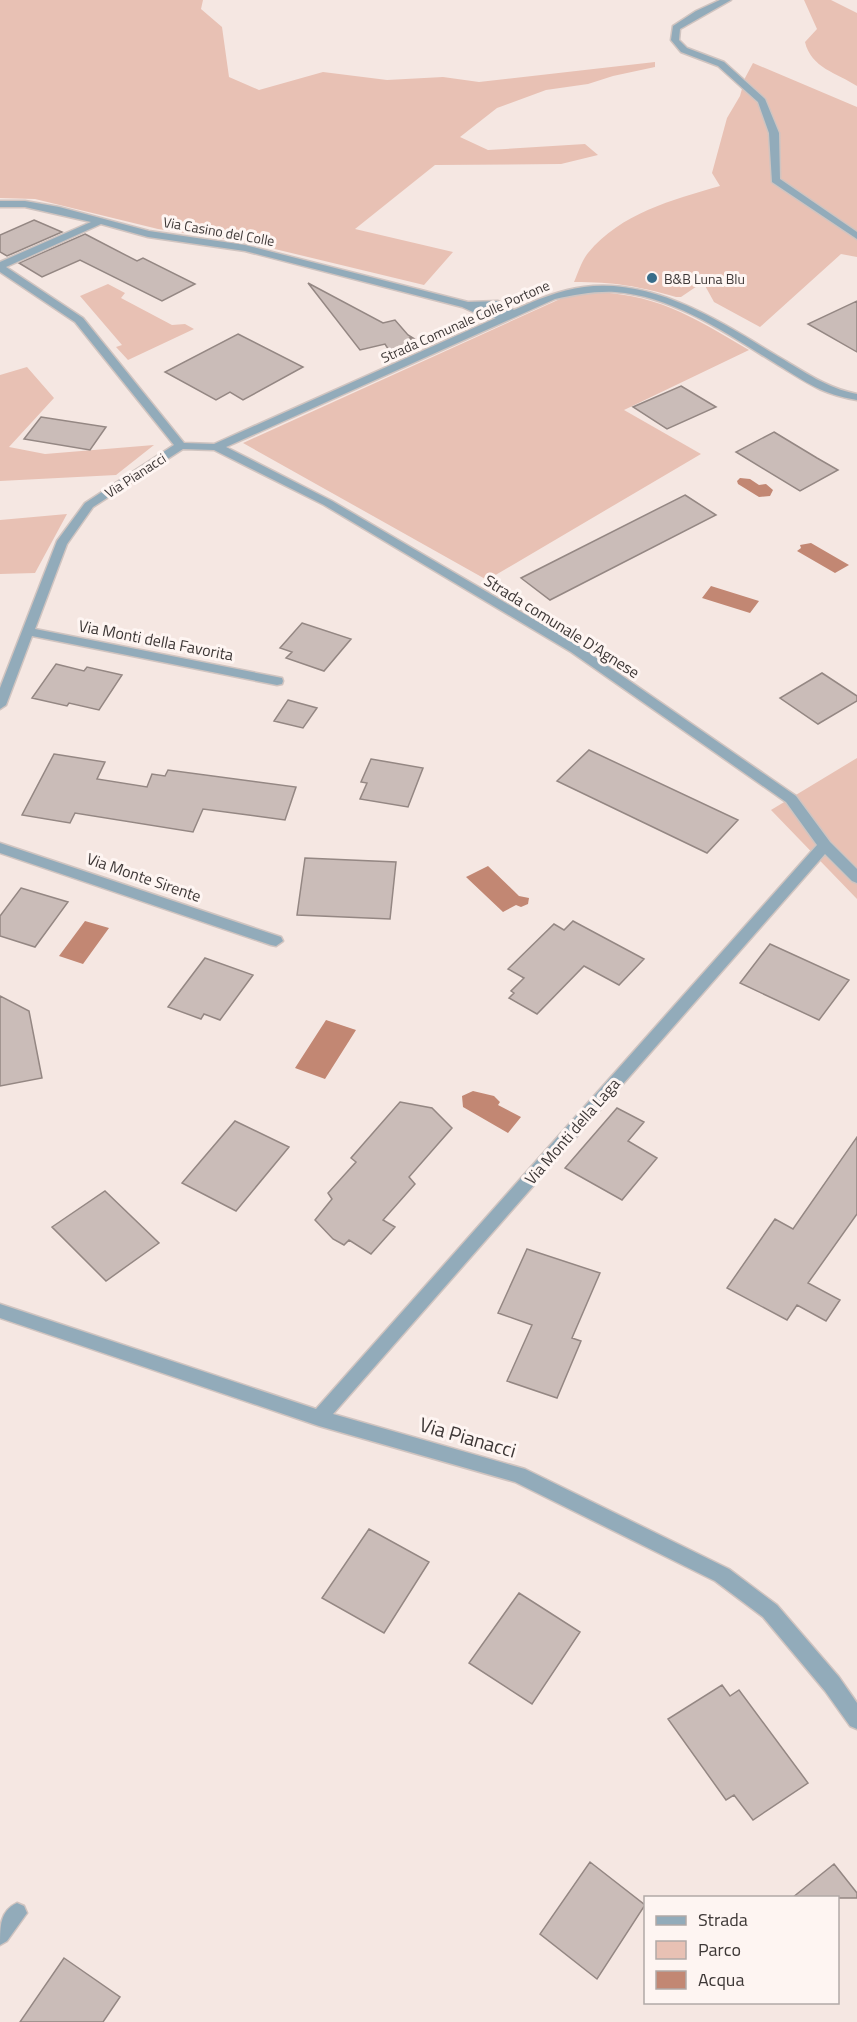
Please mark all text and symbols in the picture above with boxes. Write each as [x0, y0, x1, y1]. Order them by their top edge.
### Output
street label: Via Casino del Colle [162, 211, 276, 251]
place label: B&B Luna Blu [664, 268, 745, 289]
marker: B&B Luna Blu [645, 271, 659, 285]
street label: Strada Comunale Colle Portone [377, 274, 553, 368]
street label: Via Pianacci [100, 447, 170, 503]
street label: Strada comunale D'Agnese [479, 568, 645, 684]
street label: Via Monti della Favorita [76, 613, 236, 667]
street label: Via Monte Sirente [83, 846, 205, 908]
street label: Via Monti della Laga [519, 1072, 625, 1190]
street label: Via Pianacci [416, 1408, 520, 1466]
legend [644, 1896, 839, 2004]
text: Strada [698, 1906, 748, 1933]
text: Parco [698, 1936, 741, 1963]
text: Acqua [698, 1966, 744, 1993]

